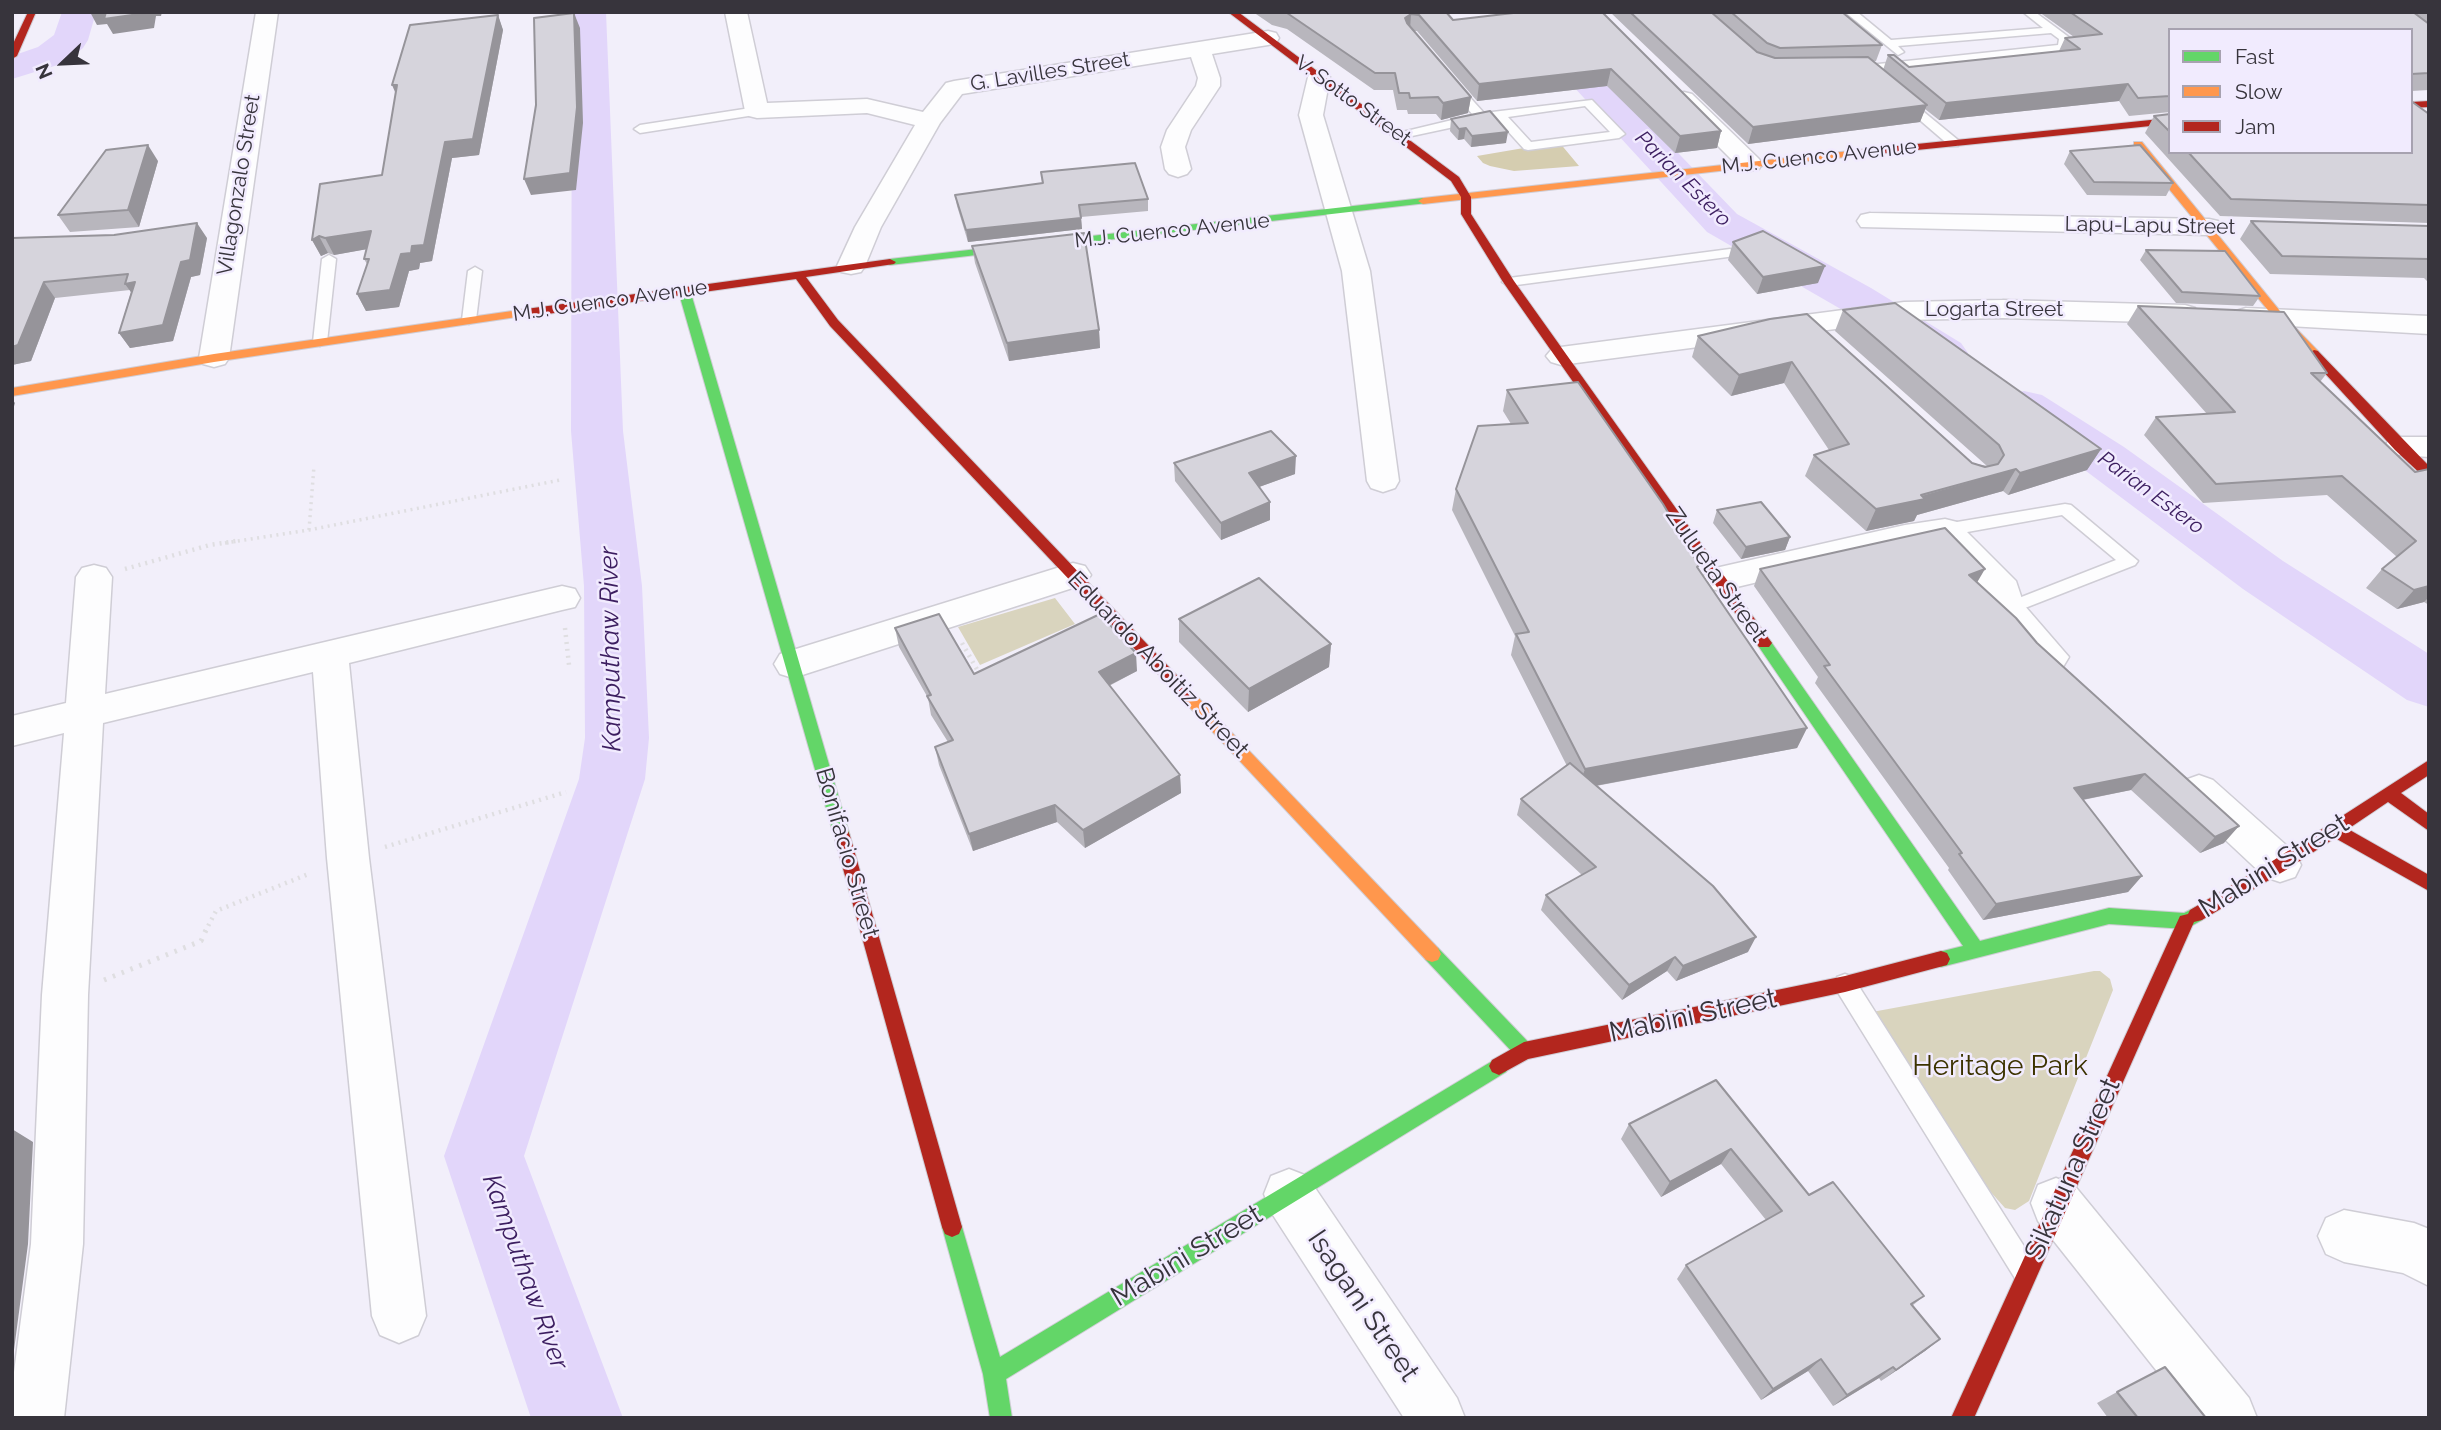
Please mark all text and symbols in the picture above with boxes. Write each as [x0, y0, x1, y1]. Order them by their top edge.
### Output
north arrow [28, 28, 98, 98]
legend [2168, 28, 2413, 154]
text: Fast [2235, 44, 2275, 69]
street label: G. Lavilles Street [969, 47, 1131, 97]
street label: V. Sotto Street [1290, 51, 1416, 151]
text: N [31, 60, 57, 82]
text: Slow [2235, 79, 2283, 104]
street label: Villagonzalo Street [212, 93, 266, 277]
text: Jam [2235, 114, 2276, 139]
water label: Parian Estero [1630, 126, 1736, 232]
street label: M.J. Cuenco Avenue [1720, 134, 1918, 180]
street label: M.J. Cuenco Avenue [1073, 208, 1271, 254]
street label: Lapu-Lapu Street [2064, 212, 2236, 240]
street label: M.J. Cuenco Avenue [511, 275, 709, 327]
street label: Logarta Street [1925, 297, 2063, 323]
water label: Parian Estero [2093, 446, 2209, 540]
street label: Zulueta Street [1659, 502, 1773, 648]
water label: Kamputhaw River [594, 546, 628, 752]
street label: Eduardo Aboitiz Street [1061, 566, 1255, 764]
street label: Bonifacio Street [809, 765, 885, 941]
street label: Mabini Street [2193, 807, 2355, 925]
street label: Mabini Street [1606, 982, 1780, 1050]
park label: Heritage Park [1912, 1050, 2088, 1084]
street label: Sikatuna Street [2018, 1073, 2128, 1265]
water label: Kamputhaw River [475, 1170, 575, 1374]
street label: Mabini Street [1105, 1198, 1269, 1314]
street label: Isagani Street [1300, 1224, 1426, 1388]

